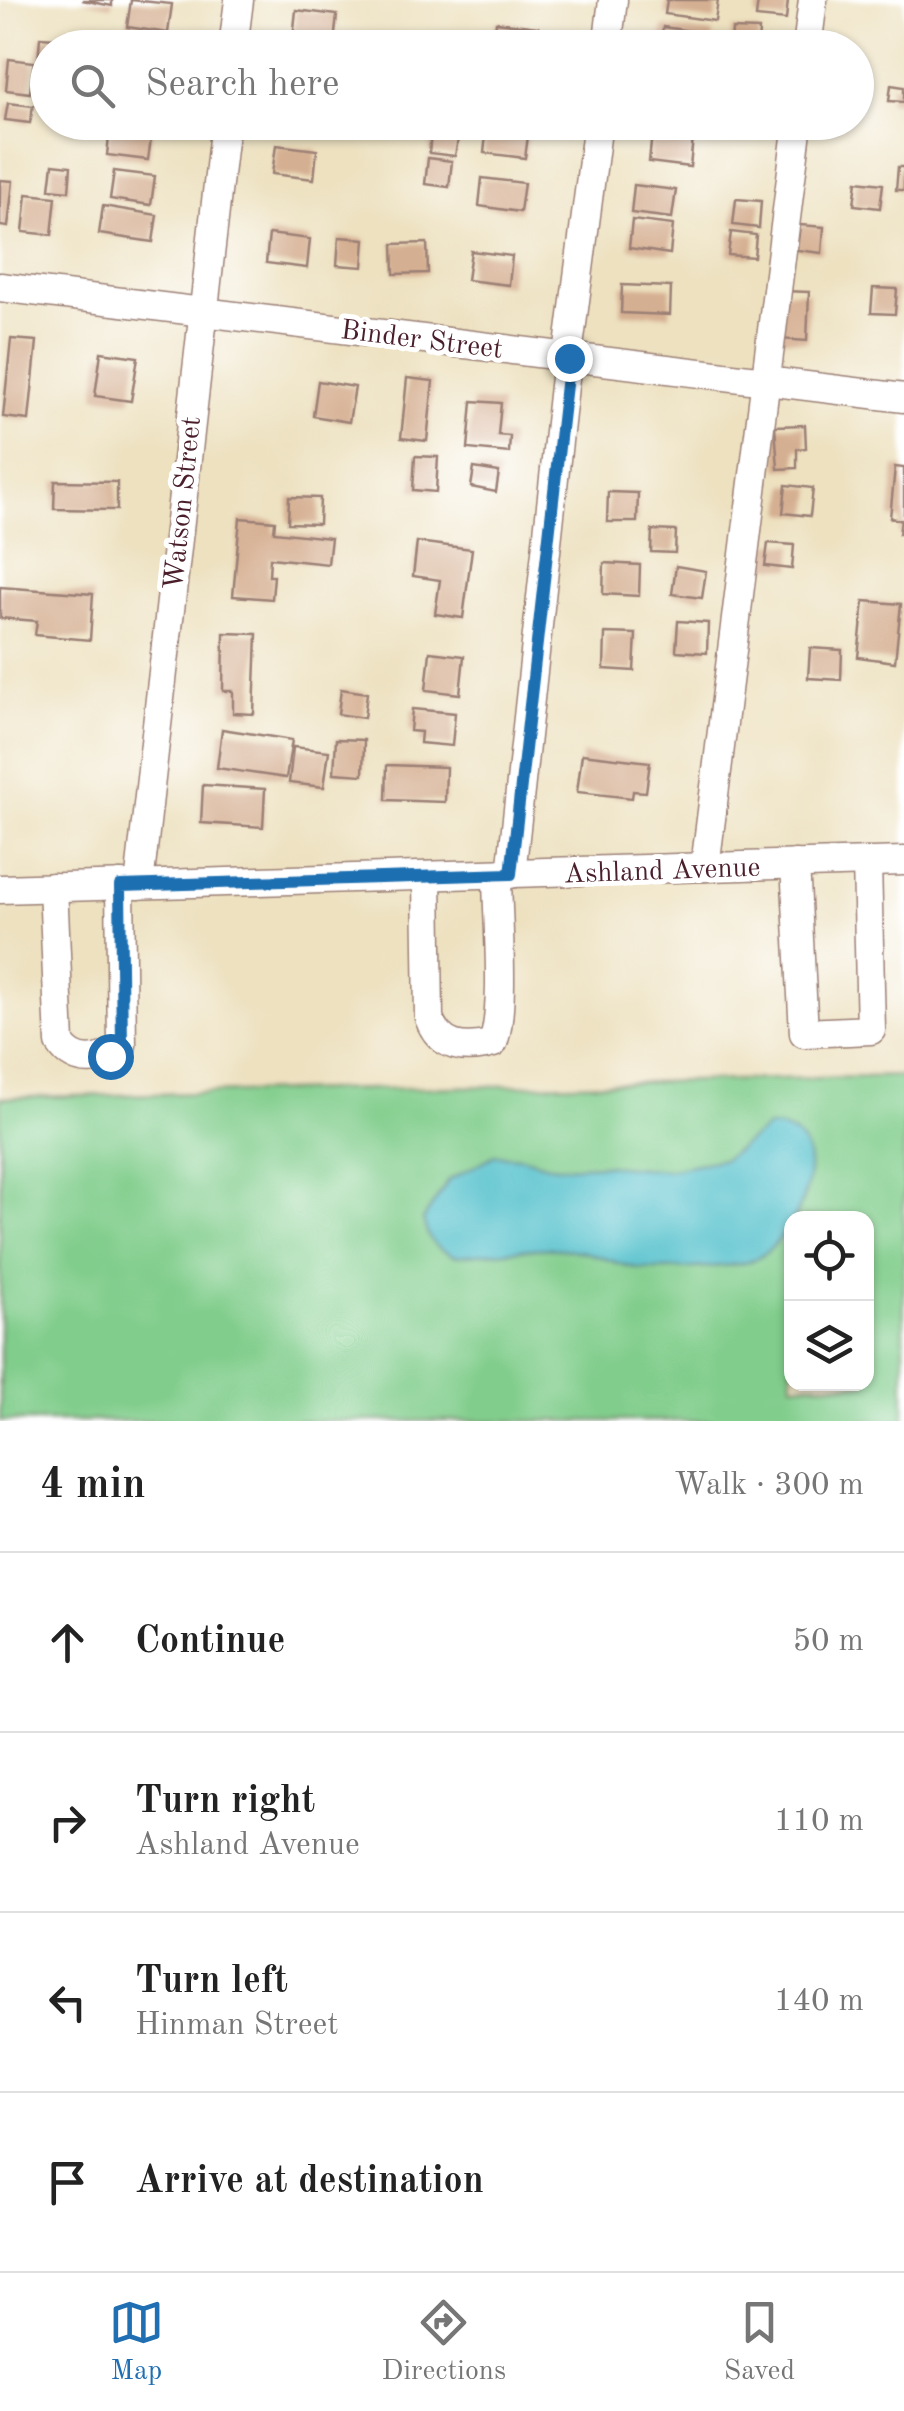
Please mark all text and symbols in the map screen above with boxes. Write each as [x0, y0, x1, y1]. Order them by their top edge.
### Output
search box [30, 30, 874, 140]
icon: search [65, 58, 120, 113]
text: Search here [145, 66, 340, 104]
street label: Binder Street [339, 317, 504, 365]
route end [547, 336, 593, 382]
street label: Watson Street [161, 415, 207, 592]
street label: Ashland Avenue [563, 855, 761, 889]
route start [88, 1034, 134, 1080]
map controls [784, 1211, 874, 1391]
button: locate [784, 1211, 874, 1301]
button: layers [784, 1301, 874, 1391]
text: 4 min [40, 1465, 146, 1507]
text: Walk · 300 m [674, 1470, 864, 1502]
icon: ahead [40, 1615, 95, 1670]
text: Continue [135, 1623, 285, 1661]
text: 50 m [793, 1626, 864, 1658]
text: Turn right [135, 1783, 315, 1821]
icon: right [40, 1795, 95, 1850]
text: 110 m [774, 1806, 864, 1838]
text: Ashland Avenue [135, 1830, 360, 1862]
text: Turn left [135, 1963, 288, 2001]
icon: left [40, 1975, 95, 2030]
text: 140 m [774, 1986, 864, 2018]
text: Hinman Street [135, 2010, 338, 2042]
icon: arrive [40, 2155, 95, 2210]
text: Arrive at destination [135, 2163, 484, 2201]
tab: Map [109, 2295, 164, 2390]
tab: Directions [382, 2295, 506, 2390]
tab: Saved [724, 2295, 795, 2390]

